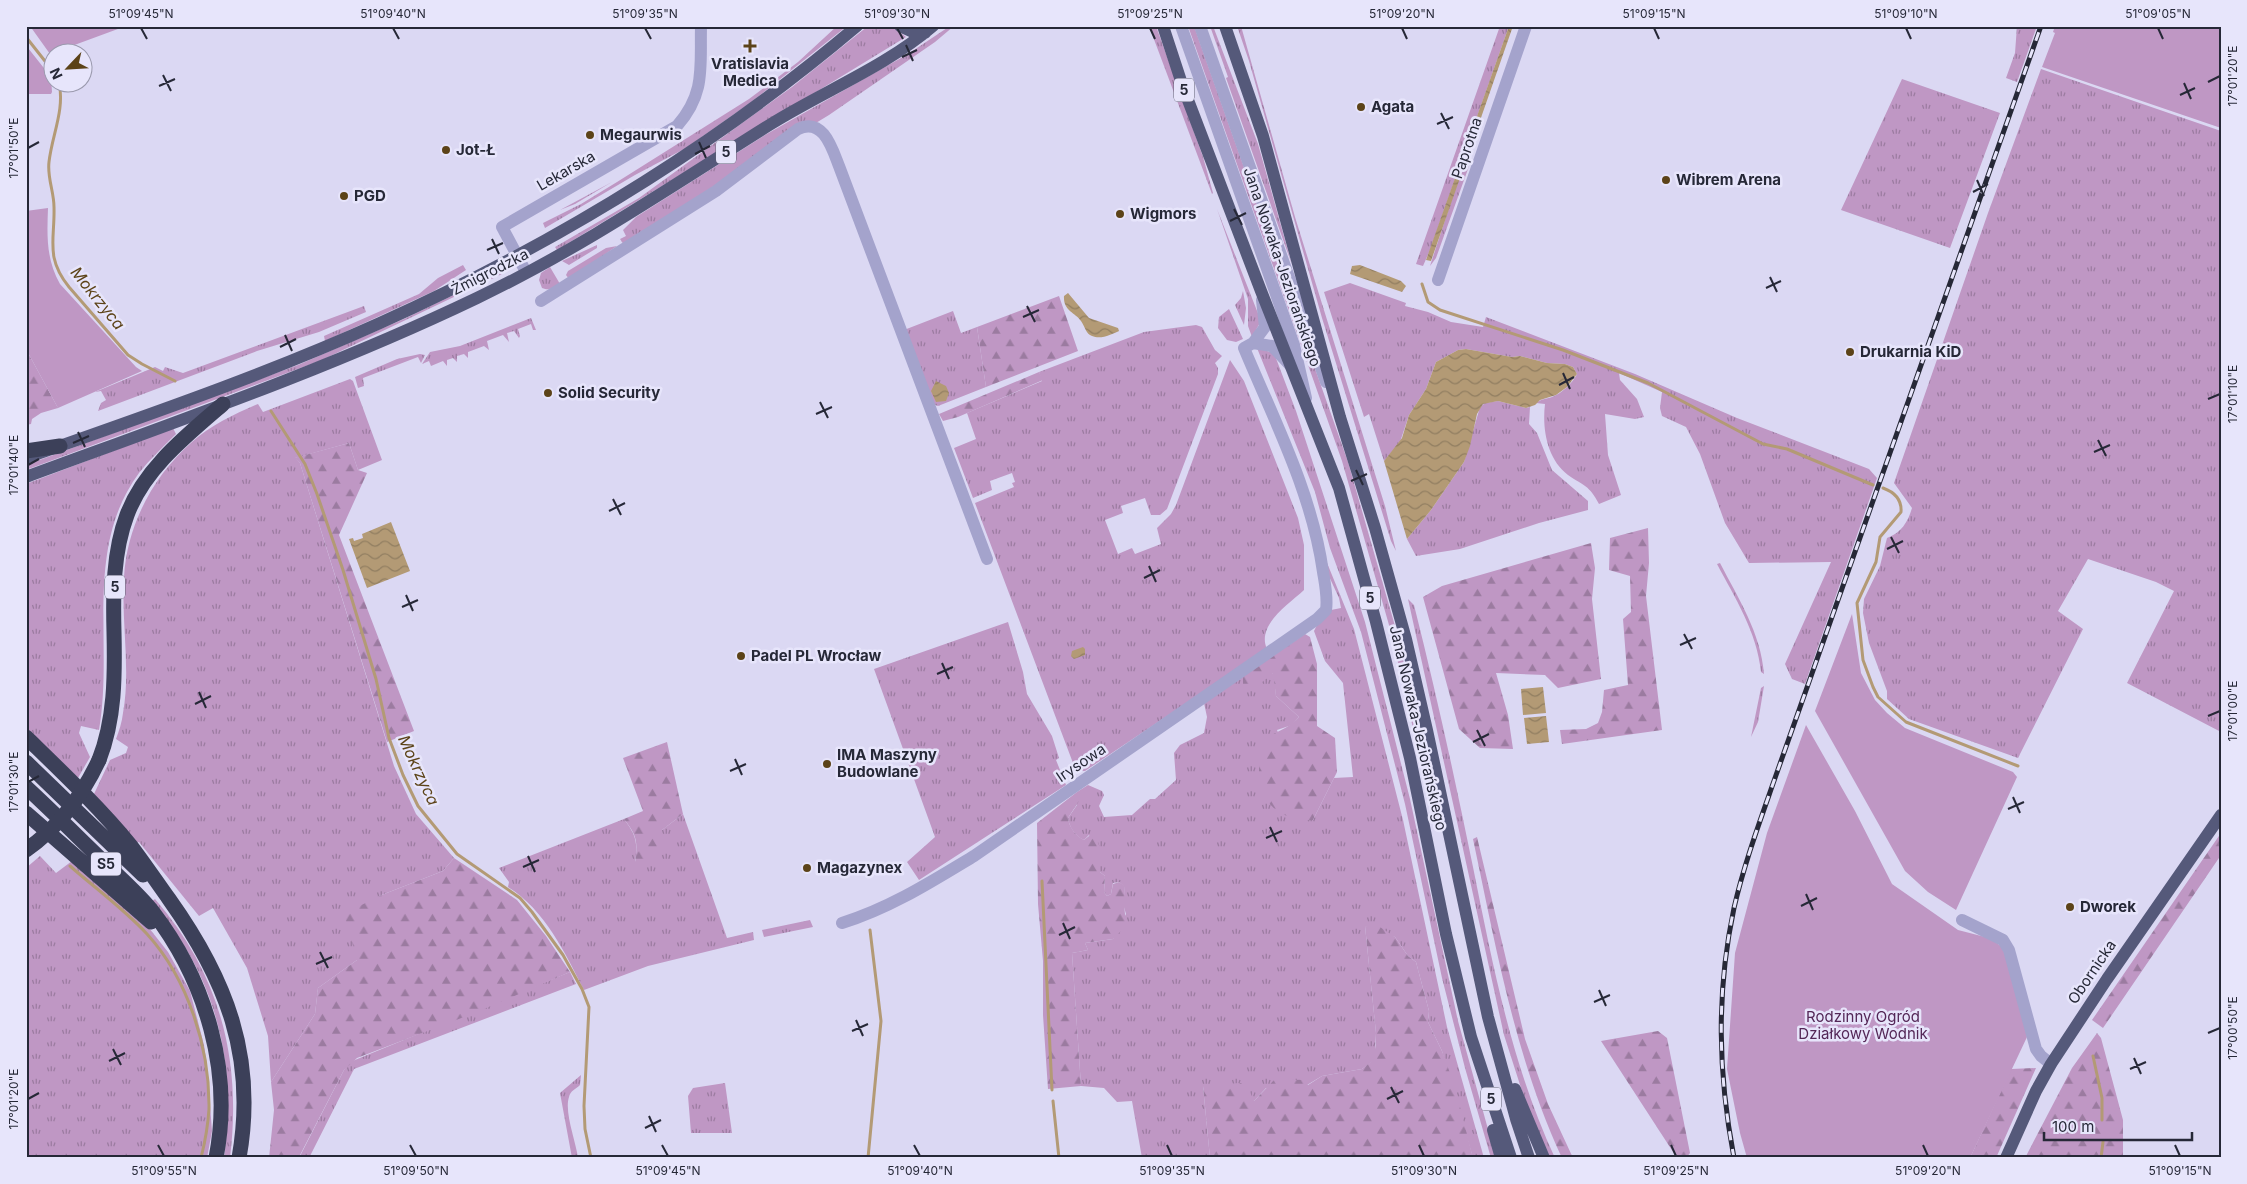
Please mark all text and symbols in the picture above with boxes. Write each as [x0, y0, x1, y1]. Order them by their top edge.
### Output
text: 51°09'45"N [108, 6, 174, 21]
text: 51°09'40"N [360, 6, 426, 21]
text: 51°09'35"N [612, 6, 678, 21]
text: 51°09'30"N [864, 6, 930, 21]
text: 51°09'25"N [1117, 6, 1183, 21]
text: 51°09'20"N [1369, 6, 1435, 21]
text: 51°09'15"N [1622, 6, 1686, 21]
text: 51°09'10"N [1874, 6, 1938, 21]
text: 51°09'05"N [2125, 6, 2191, 21]
marker: Vratislavia Medica [743, 39, 757, 53]
north arrow [42, 42, 92, 92]
text: 17°01'20"E [2225, 46, 2240, 106]
place label: Vratislavia Medica [711, 54, 789, 90]
text: N [46, 65, 66, 82]
road number: 5 [1174, 78, 1194, 102]
place label: Agata [1371, 97, 1414, 116]
marker: Agata [1355, 101, 1367, 113]
street label: Paprotna [1447, 115, 1486, 181]
text: 17°01'50"E [6, 118, 21, 178]
place label: Megaurwis [600, 125, 682, 144]
marker: Megaurwis [584, 129, 596, 141]
place label: Jot-Ł [456, 140, 495, 159]
road number: 5 [716, 140, 736, 163]
marker: Jot-Ł [440, 144, 452, 156]
street label: Lekarska [533, 146, 598, 195]
street label: Jana Nowaka-Jeziorańskiego [1239, 165, 1326, 369]
place label: Wibrem Arena [1676, 170, 1781, 189]
marker: Wibrem Arena [1660, 174, 1672, 186]
place label: PGD [354, 186, 386, 205]
marker: PGD [338, 190, 350, 202]
place label: Wigmors [1130, 204, 1197, 223]
marker: Wigmors [1114, 208, 1126, 220]
street label: Żmigrodzka [448, 244, 531, 299]
water label: Mokrzyca [67, 262, 130, 334]
place label: Drukarnia KiD [1860, 342, 1962, 361]
marker: Drukarnia KiD [1844, 346, 1856, 358]
text: 17°01'10"E [2225, 365, 2240, 423]
place label: Solid Security [558, 383, 660, 402]
marker: Solid Security [542, 387, 554, 399]
text: 17°01'40"E [6, 435, 21, 495]
road number: 5 [105, 576, 125, 598]
road number: 5 [1360, 586, 1380, 610]
street label: Jana Nowaka-Jeziorańskiego [1386, 624, 1451, 832]
place label: Padel PL Wrocław [751, 646, 882, 665]
marker: Padel PL Wrocław [735, 650, 747, 662]
text: 17°01'00"E [2225, 680, 2240, 742]
water label: Mokrzyca [394, 732, 444, 809]
street label: Irysowa [1052, 739, 1109, 786]
place label: IMA Maszyny Budowlane [837, 745, 937, 781]
text: 17°01'30"E [6, 752, 21, 812]
marker: IMA Maszyny Budowlane [821, 758, 833, 770]
road number: S5 [91, 852, 121, 876]
place label: Magazynex [817, 858, 902, 877]
marker: Magazynex [801, 862, 813, 874]
place label: Dworek [2080, 897, 2136, 916]
marker: Dworek [2064, 901, 2076, 913]
street label: Obornicka [2063, 936, 2120, 1007]
text: 17°00'50"E [2225, 996, 2240, 1060]
park label: Rodzinny Ogród Działkowy Wodnik [1798, 1007, 1928, 1043]
text: 17°01'20"E [6, 1069, 21, 1129]
road number: 5 [1481, 1088, 1501, 1110]
scale bar [2044, 1109, 2192, 1141]
text: 100 m [2052, 1117, 2094, 1136]
text: 51°09'55"N [131, 1163, 197, 1178]
text: 51°09'50"N [383, 1163, 449, 1178]
text: 51°09'45"N [635, 1163, 701, 1178]
text: 51°09'40"N [887, 1163, 953, 1178]
text: 51°09'35"N [1139, 1163, 1205, 1178]
text: 51°09'30"N [1391, 1163, 1457, 1178]
text: 51°09'25"N [1643, 1163, 1709, 1178]
text: 51°09'20"N [1895, 1163, 1961, 1178]
text: 51°09'15"N [2148, 1163, 2212, 1178]

